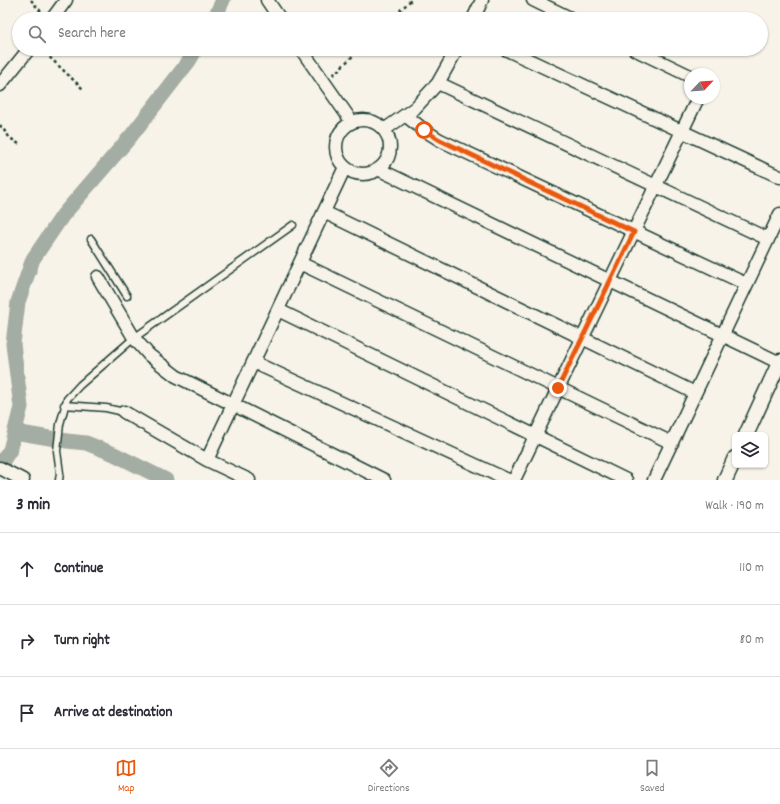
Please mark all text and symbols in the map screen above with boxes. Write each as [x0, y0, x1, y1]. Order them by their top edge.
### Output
search box [12, 12, 768, 56]
icon: search [26, 23, 48, 45]
text: Search here [58, 23, 126, 45]
north arrow [684, 68, 720, 104]
route start [415, 121, 433, 139]
route end [549, 379, 567, 397]
map controls [732, 432, 768, 468]
button: layers [732, 432, 768, 468]
text: 3 min [16, 494, 50, 518]
text: Walk · 190 m [705, 497, 764, 516]
icon: ahead [16, 558, 38, 580]
text: Continue [54, 558, 103, 580]
text: 110 m [739, 559, 764, 578]
icon: right [16, 630, 38, 652]
text: Turn right [54, 630, 110, 652]
text: 80 m [740, 631, 764, 650]
icon: arrive [16, 702, 38, 724]
text: Arrive at destination [54, 702, 172, 724]
tab: Map [115, 757, 137, 797]
tab: Directions [368, 757, 410, 797]
tab: Saved [640, 757, 665, 797]

